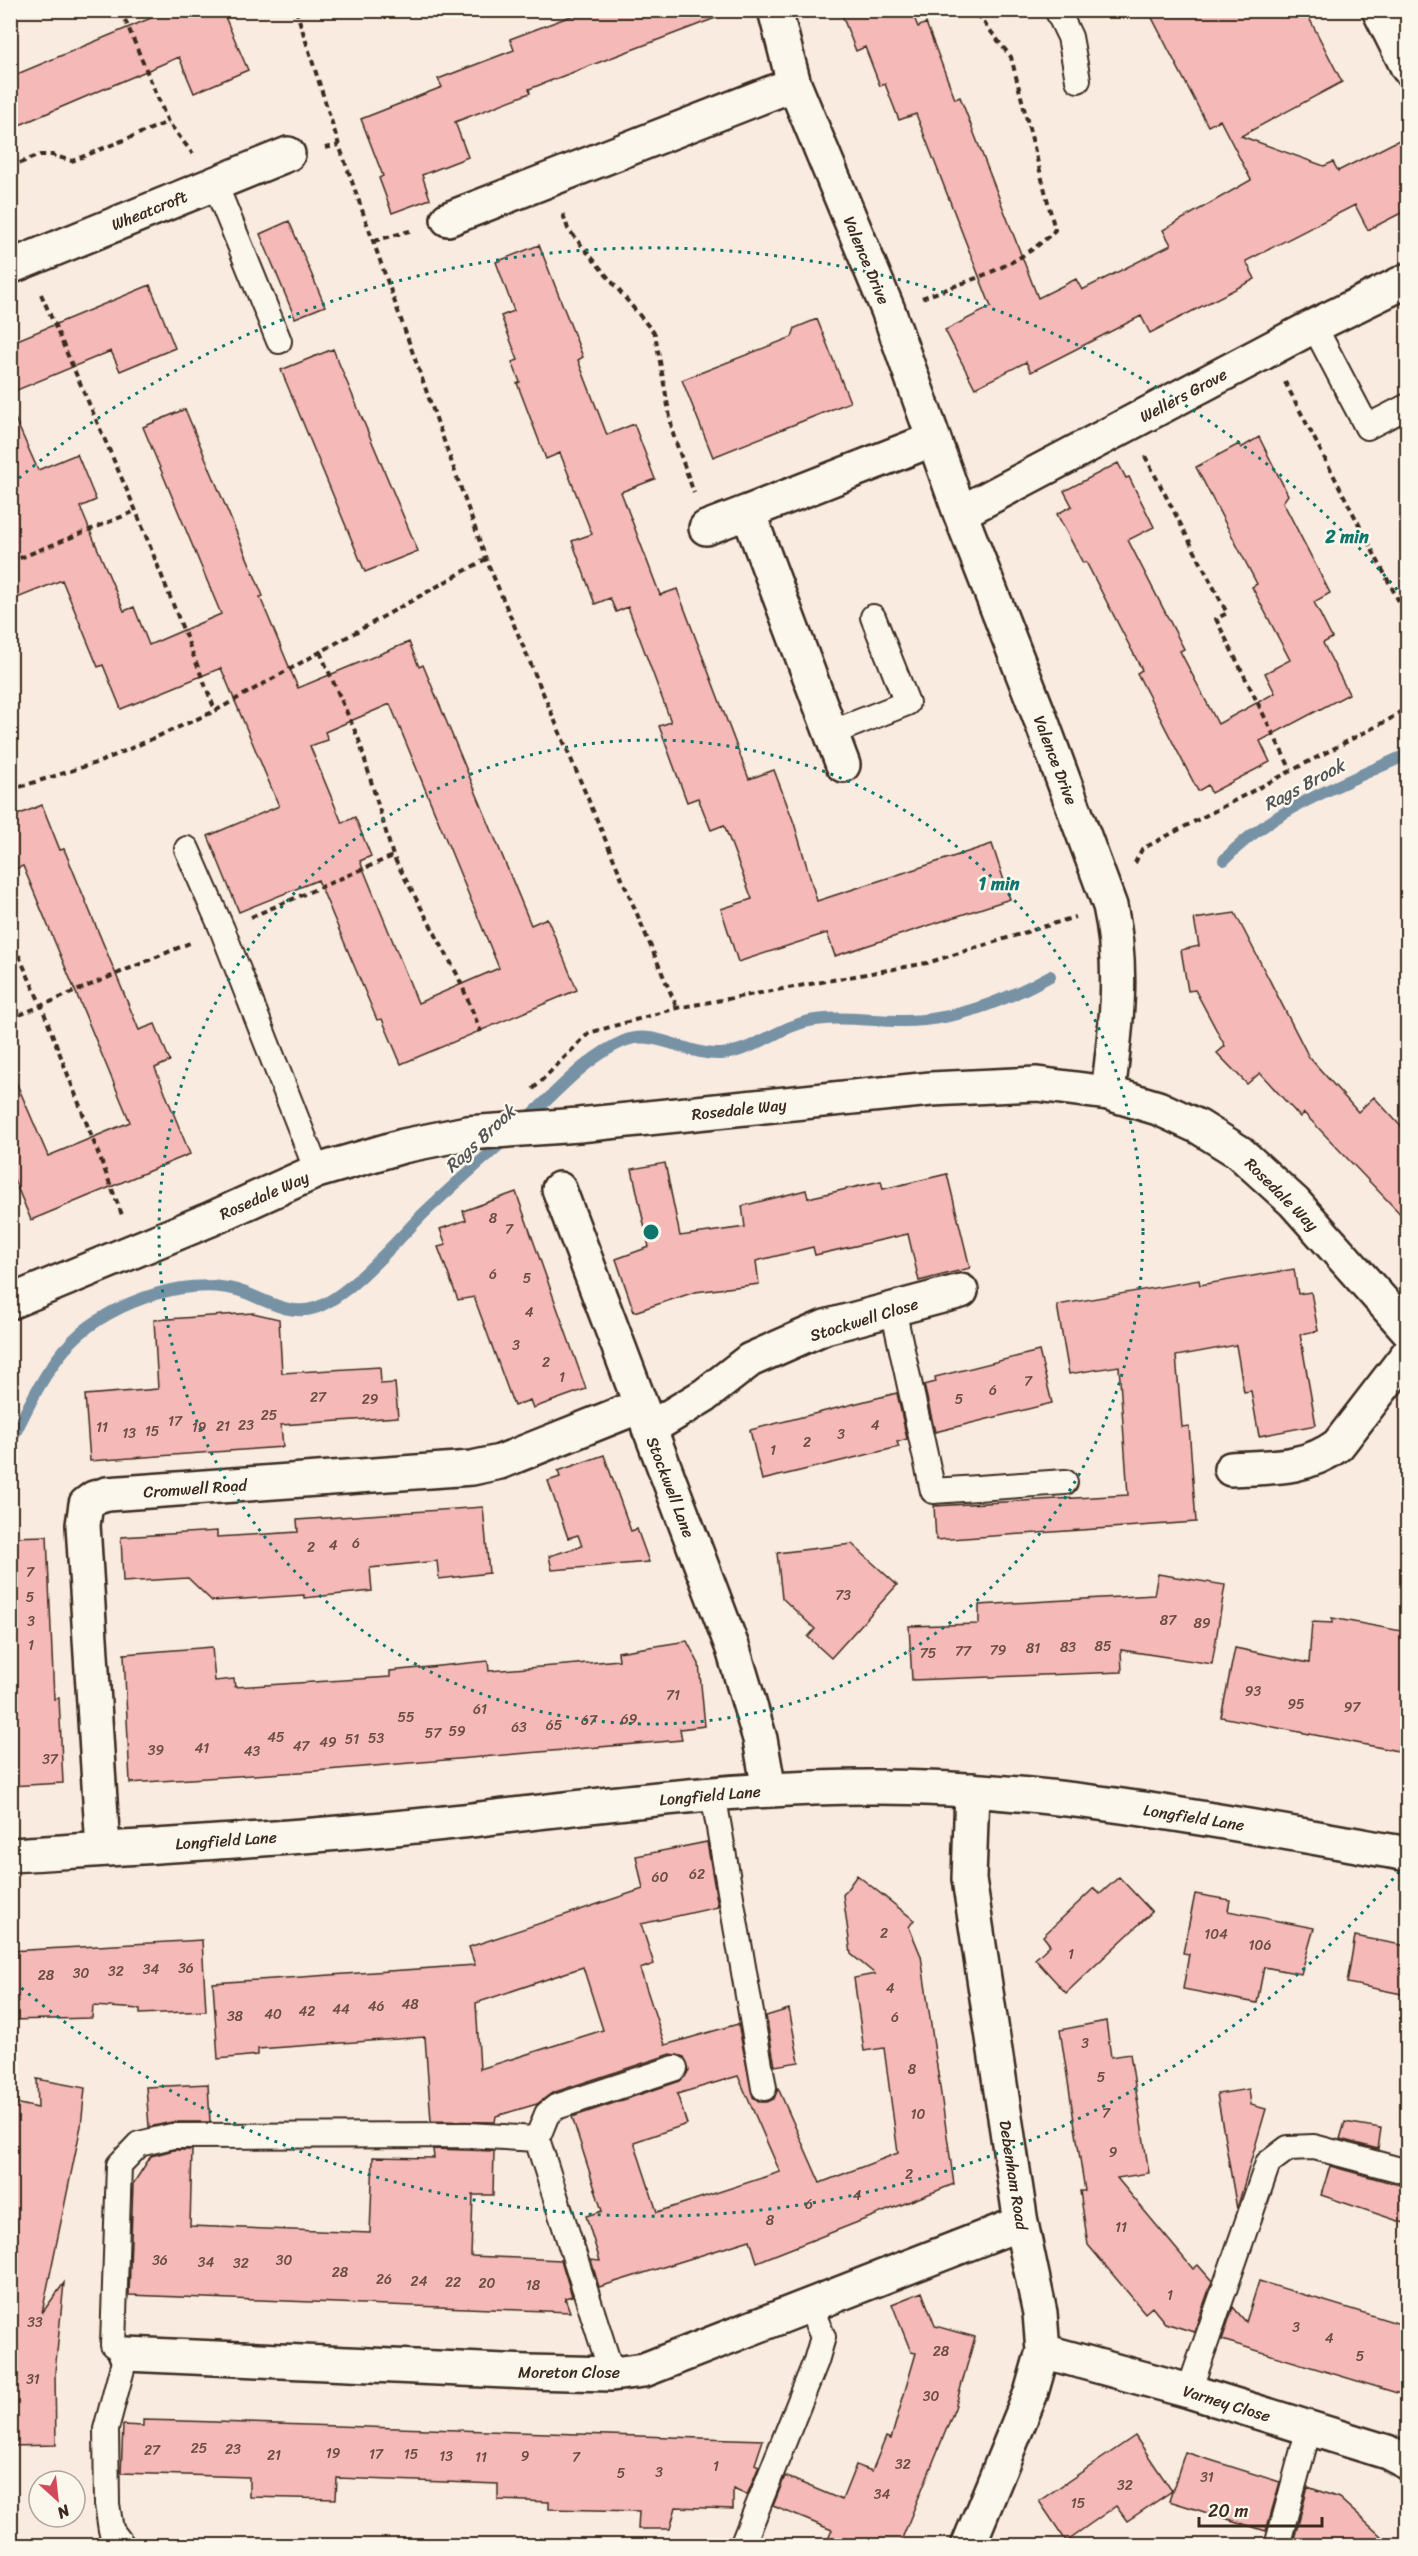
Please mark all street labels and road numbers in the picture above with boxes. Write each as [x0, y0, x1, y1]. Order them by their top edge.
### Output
street label: Wheatcroft [107, 182, 192, 239]
street label: Valence Drive [835, 211, 898, 309]
street label: Wellers Grove [1134, 360, 1232, 431]
street label: Valence Drive [1025, 711, 1086, 809]
street label: Rosedale Way [690, 1090, 789, 1129]
street label: Rosedale Way [1238, 1150, 1326, 1239]
street label: Rosedale Way [215, 1163, 314, 1228]
street label: Stockwell Close [806, 1289, 922, 1350]
street label: Stockwell Lane [638, 1432, 703, 1542]
street label: Cromwell Road [142, 1470, 249, 1507]
street label: Longfield Lane [658, 1777, 762, 1814]
street label: Longfield Lane [1141, 1795, 1246, 1840]
street label: Longfield Lane [174, 1822, 278, 1859]
street label: Debenham Road [991, 2118, 1037, 2234]
street label: Moreton Close [518, 2358, 620, 2387]
street label: Varney Close [1179, 2376, 1274, 2431]

